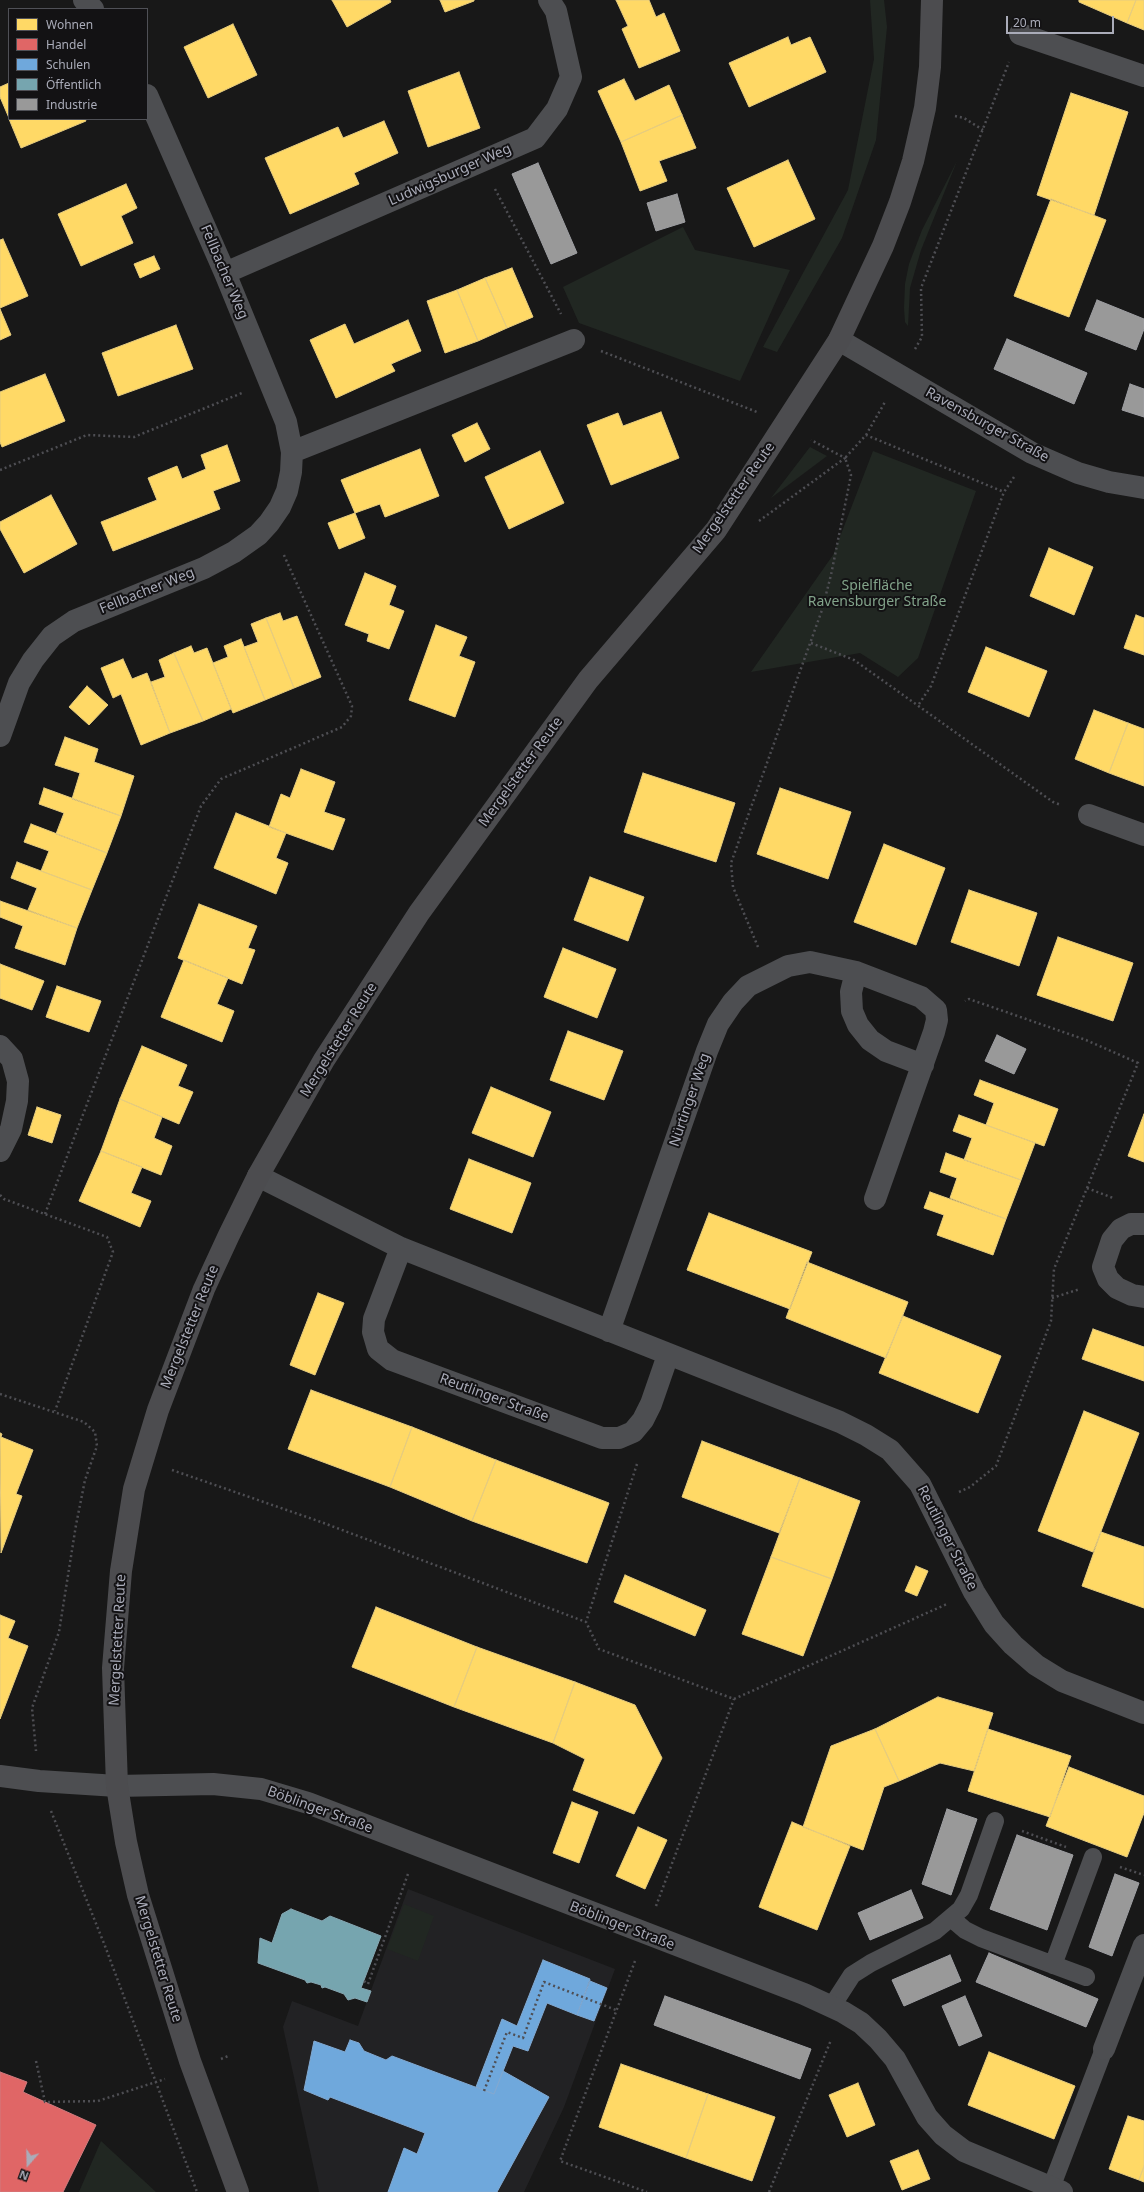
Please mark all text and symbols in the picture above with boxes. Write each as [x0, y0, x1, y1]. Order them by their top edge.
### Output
legend [8, 8, 148, 120]
scale bar [1008, 8, 1116, 34]
text: 20 m [1013, 14, 1041, 31]
text: Wohnen [46, 16, 93, 33]
text: Handel [46, 36, 86, 53]
text: Schulen [46, 56, 90, 73]
text: Öffentlich [46, 76, 102, 93]
text: Industrie [46, 96, 97, 113]
street label: Ludwigsburger Weg [386, 140, 514, 210]
street label: Fellbacher Weg [197, 222, 251, 322]
street label: Ravensburger Straße [922, 384, 1052, 466]
street label: Mergelstetter Reute [689, 439, 779, 557]
street label: Fellbacher Weg [97, 564, 197, 618]
park label: Spielfläche Ravensburger Straße [808, 578, 946, 610]
street label: Mergelstetter Reute [476, 714, 566, 830]
street label: Mergelstetter Reute [297, 980, 381, 1100]
street label: Nürtinger Weg [666, 1051, 714, 1149]
street label: Mergelstetter Reute [158, 1263, 222, 1391]
street label: Reutlinger Straße [437, 1370, 551, 1426]
street label: Reutlinger Straße [913, 1483, 981, 1593]
street label: Mergelstetter Reute [106, 1574, 130, 1706]
street label: Böblinger Straße [265, 1783, 375, 1837]
street label: Mergelstetter Reute [131, 1894, 185, 2024]
street label: Böblinger Straße [567, 1898, 677, 1954]
north arrow [8, 2144, 48, 2184]
text: N [17, 2167, 31, 2184]

